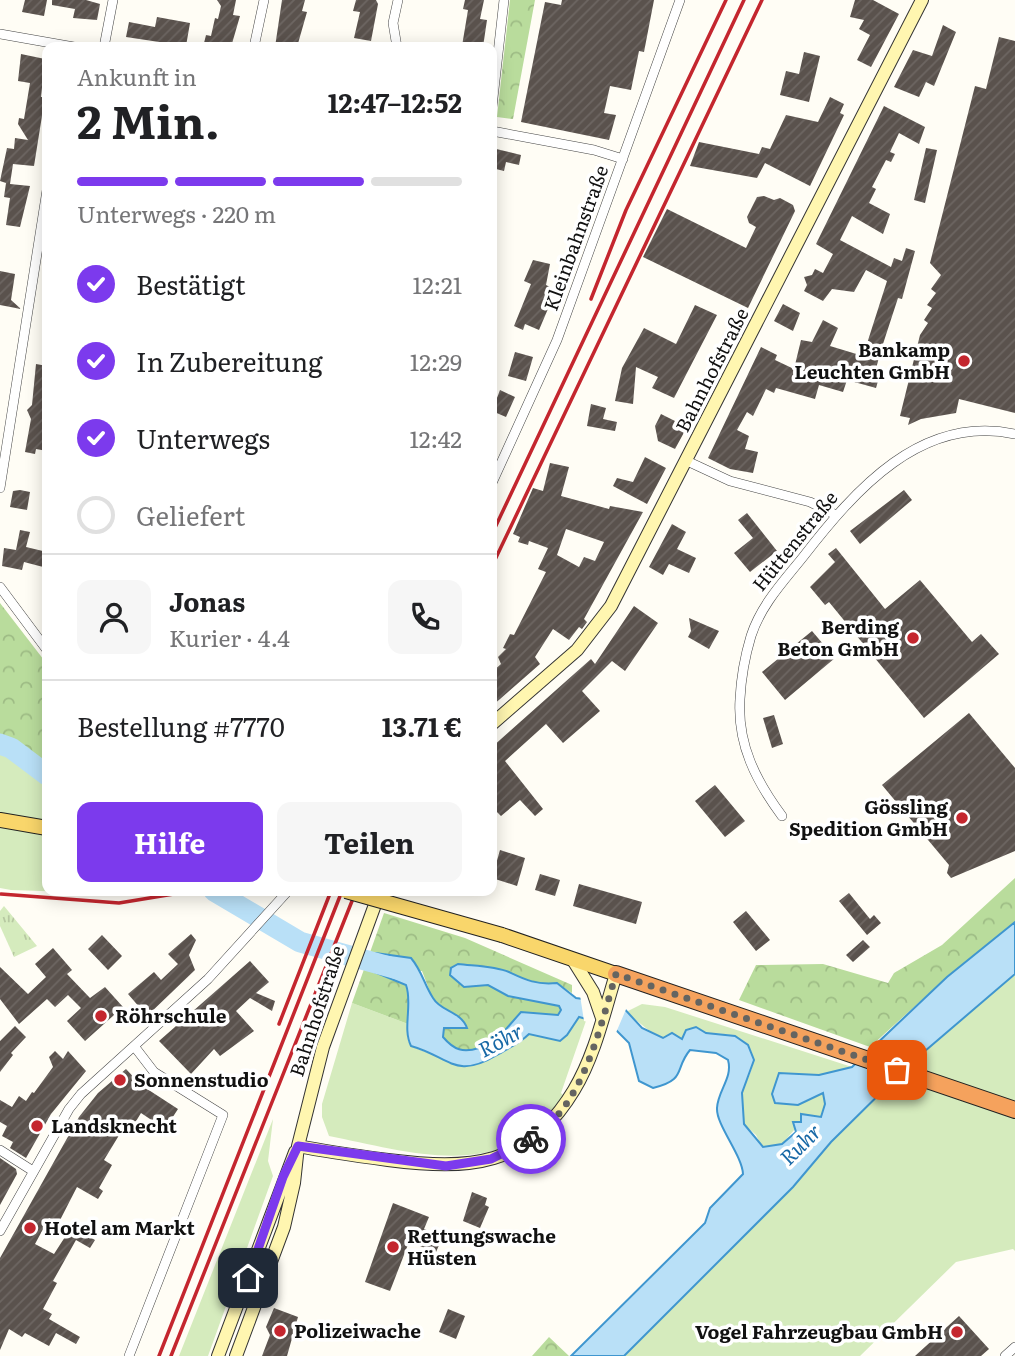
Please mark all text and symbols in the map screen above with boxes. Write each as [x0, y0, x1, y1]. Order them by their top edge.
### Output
text: Ankunft in [77, 59, 197, 93]
text: 12:47–12:52 [328, 82, 462, 121]
text: 2 Min. [77, 85, 220, 153]
street label: Kleinbahnstraße [536, 161, 614, 314]
text: Unterwegs · 220 m [77, 196, 276, 230]
text: Bestätigt [136, 264, 245, 303]
icon: check [77, 265, 115, 303]
text: 12:21 [413, 267, 462, 301]
street label: Bahnhofstraße [668, 302, 755, 437]
place label: Bankamp Leuchten GmbH [794, 335, 950, 385]
text: In Zubereitung [136, 341, 323, 380]
icon: check [77, 342, 115, 380]
text: 12:29 [410, 344, 462, 378]
marker: Bankamp Leuchten GmbH [956, 353, 972, 369]
text: Unterwegs [136, 418, 270, 457]
icon: check [77, 419, 115, 457]
text: 12:42 [409, 421, 462, 455]
street label: Hüttenstraße [745, 484, 844, 597]
text: Geliefert [136, 495, 245, 534]
button: person [77, 580, 151, 654]
button: phone [388, 580, 462, 654]
text: Jonas [169, 581, 245, 620]
place label: Berding Beton GmbH [777, 612, 899, 662]
text: Kurier · 4.4 [169, 620, 290, 654]
marker: Berding Beton GmbH [905, 630, 921, 646]
text: Bestellung #7770 [77, 706, 285, 745]
text: 13.71 € [382, 706, 462, 745]
place label: Gössling Spedition GmbH [789, 792, 949, 842]
button: Hilfe [77, 802, 263, 882]
button: Teilen [277, 802, 462, 882]
marker: Gössling Spedition GmbH [954, 810, 970, 826]
street label: Bahnhofstraße [282, 941, 350, 1080]
place label: Röhrschule [115, 1001, 227, 1029]
marker: Röhrschule [93, 1008, 109, 1024]
water label: Röhr [472, 1014, 528, 1063]
pin [867, 1040, 927, 1100]
icon: bag [878, 1051, 916, 1089]
place label: Sonnenstudio [134, 1065, 269, 1093]
marker: Sonnenstudio [112, 1072, 128, 1088]
courier [496, 1104, 566, 1174]
place label: Landsknecht [51, 1111, 178, 1139]
water label: Ruhr [771, 1115, 827, 1171]
marker: Landsknecht [29, 1118, 45, 1134]
icon: bike [512, 1120, 550, 1158]
place label: Hotel am Markt [44, 1213, 195, 1241]
marker: Hotel am Markt [22, 1220, 38, 1236]
place label: Rettungswache Hüsten [407, 1221, 556, 1271]
marker: Rettungswache Hüsten [385, 1239, 401, 1255]
pin [218, 1248, 278, 1308]
icon: home [229, 1259, 267, 1297]
place label: Polizeiwache [294, 1316, 421, 1344]
place label: Vogel Fahrzeugbau GmbH [695, 1317, 943, 1345]
marker: Polizeiwache [272, 1323, 288, 1339]
marker: Vogel Fahrzeugbau GmbH [949, 1324, 965, 1340]

